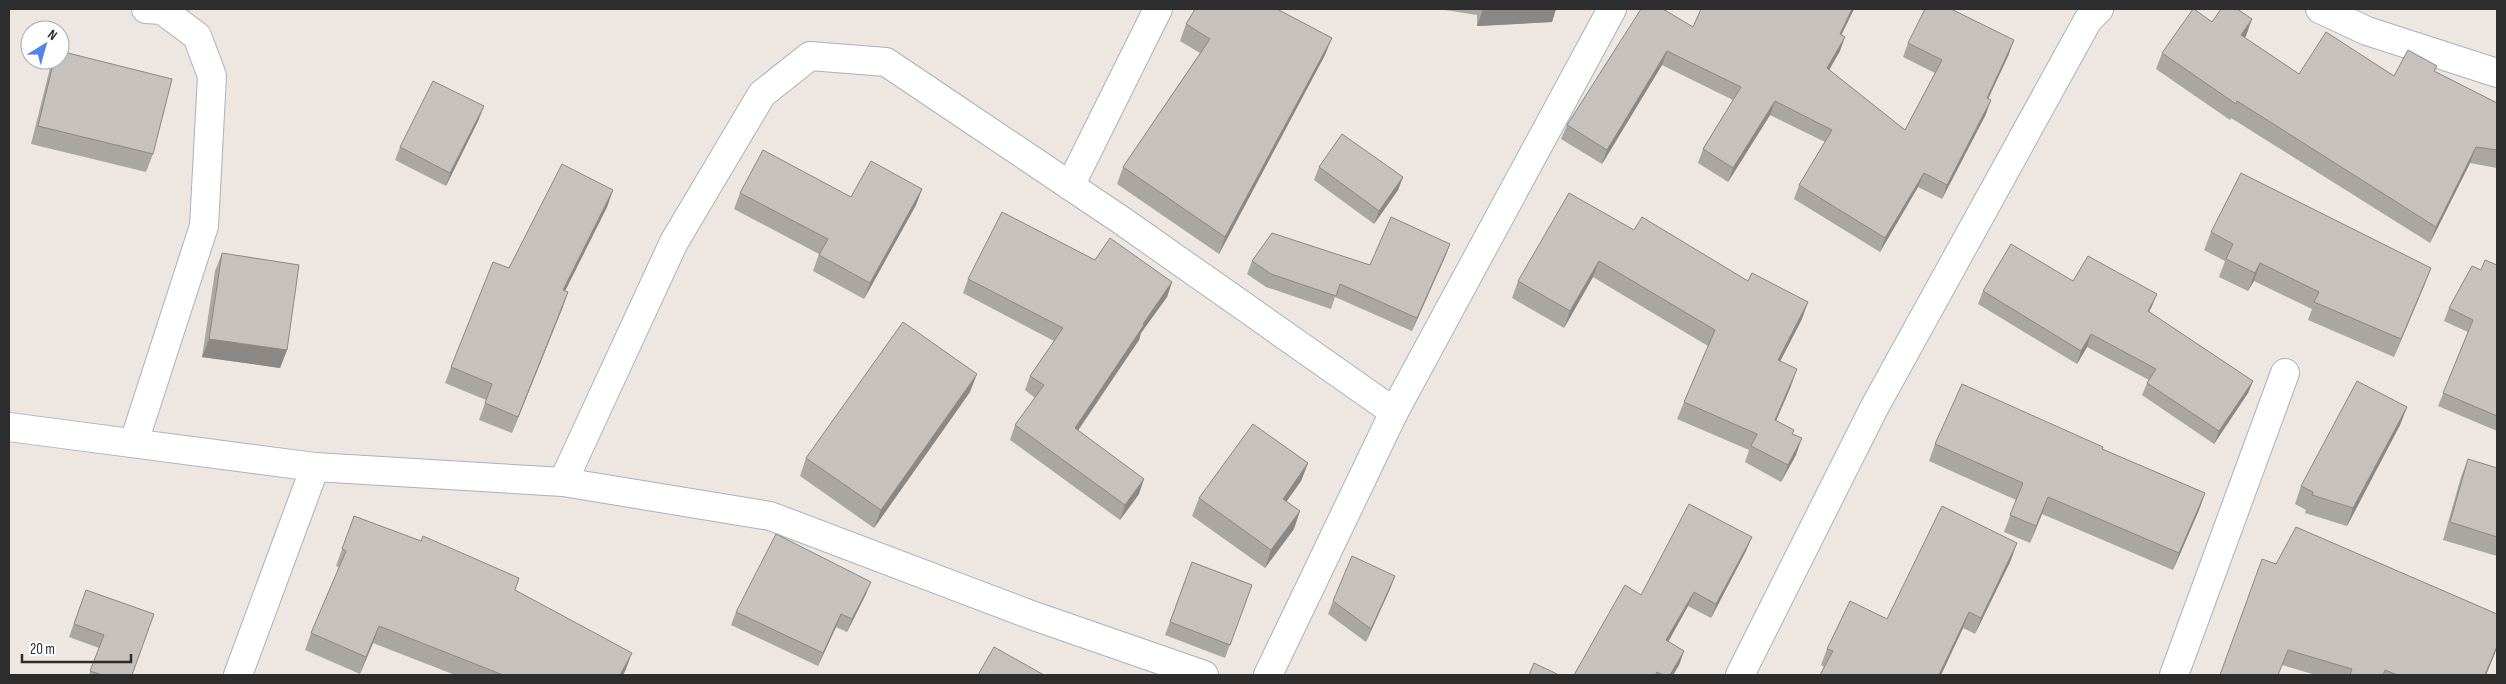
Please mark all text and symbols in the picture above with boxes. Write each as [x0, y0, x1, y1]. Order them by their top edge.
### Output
north arrow [20, 20, 70, 70]
text: N [44, 26, 61, 44]
scale bar [22, 632, 131, 664]
text: 20 m [30, 640, 55, 659]

